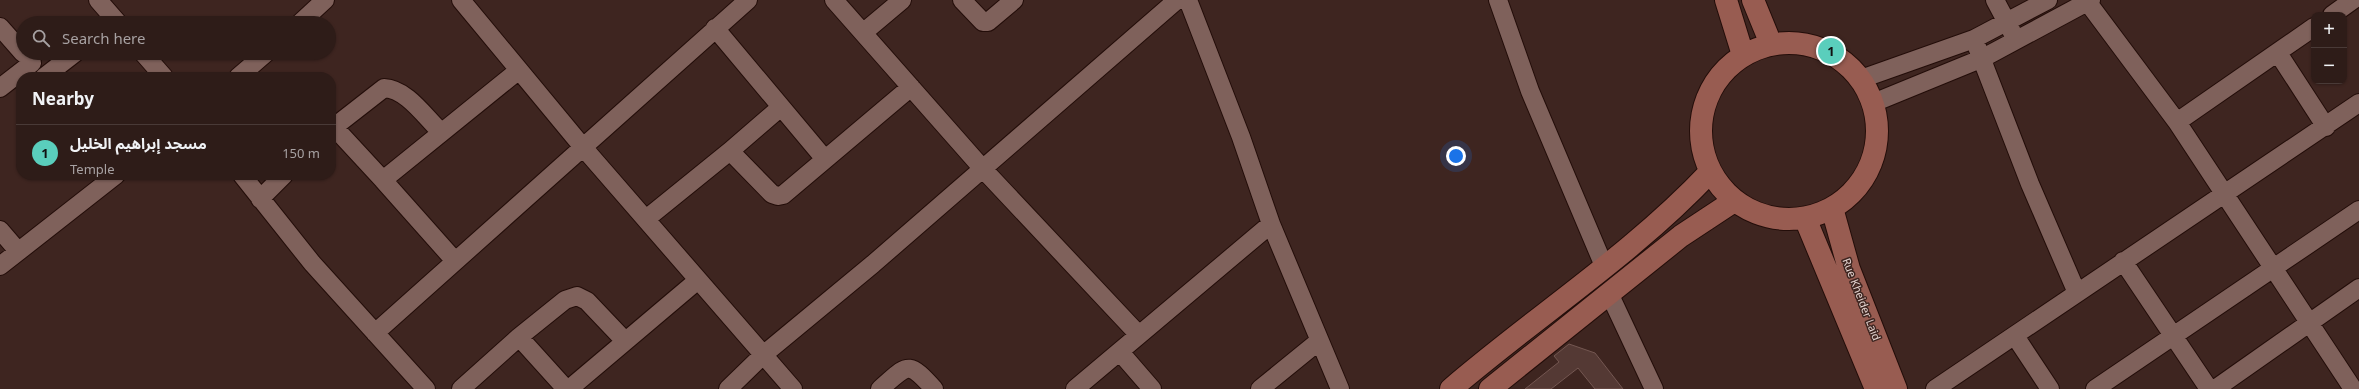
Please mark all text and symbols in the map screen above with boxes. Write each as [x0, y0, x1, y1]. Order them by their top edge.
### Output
map controls [2311, 12, 2347, 84]
button: + [2311, 12, 2347, 48]
search box [16, 16, 336, 60]
icon: search [30, 27, 52, 49]
text: Search here [62, 28, 145, 48]
pin: 1 [1818, 36, 1844, 66]
button: − [2311, 48, 2347, 84]
text: Nearby [32, 87, 94, 110]
text: مسجد إبراهيم الخليل [70, 133, 207, 153]
text: 1 [41, 144, 49, 162]
text: 150 m [282, 144, 320, 162]
your location [1446, 146, 1466, 166]
text: Temple [70, 160, 115, 178]
street label: Rue Kheider Laid [1839, 256, 1885, 342]

